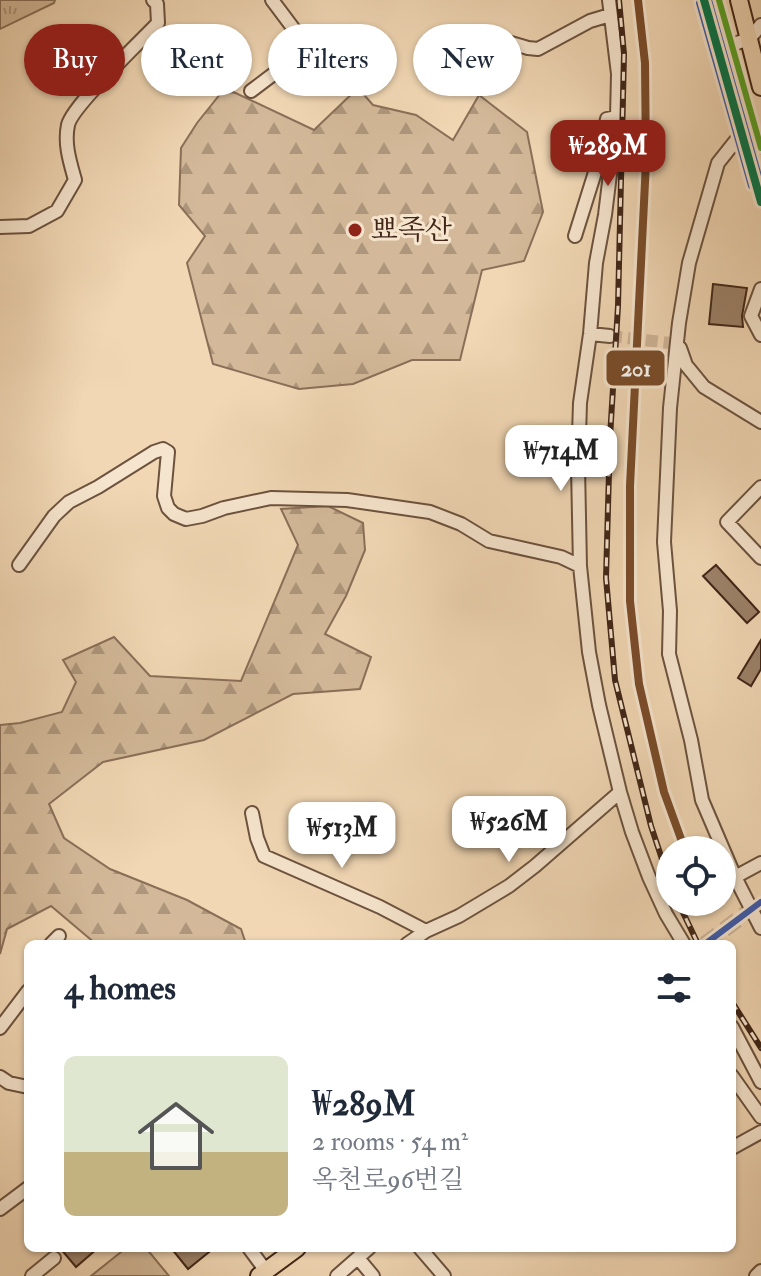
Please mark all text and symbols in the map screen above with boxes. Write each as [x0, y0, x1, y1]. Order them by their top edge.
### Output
chip: Buy [24, 24, 125, 96]
chip: Rent [141, 24, 252, 96]
chip: Filters [268, 24, 397, 96]
chip: New [413, 24, 522, 96]
pin: ₩289M [552, 120, 664, 188]
text: ₩289M [568, 130, 648, 162]
place label: 뾰족산 [371, 213, 452, 248]
marker: 뾰족산 [346, 221, 364, 239]
line badge: 201 [605, 349, 666, 387]
text: 201 [621, 355, 651, 383]
pin: ₩714M [505, 425, 617, 493]
text: ₩714M [523, 435, 599, 467]
pin: ₩526M [453, 796, 565, 864]
pin: ₩513M [286, 802, 398, 870]
text: ₩526M [470, 806, 548, 838]
text: ₩513M [306, 812, 378, 844]
map controls [656, 836, 736, 916]
button: locate [656, 836, 736, 916]
icon: filters [652, 966, 696, 1010]
text: 4 homes [64, 967, 176, 1010]
text: ₩289M [312, 1083, 416, 1126]
icon: home [128, 1088, 224, 1184]
text: 2 rooms · 54 m² [312, 1126, 468, 1158]
text: 옥천로96번길 [312, 1164, 464, 1196]

